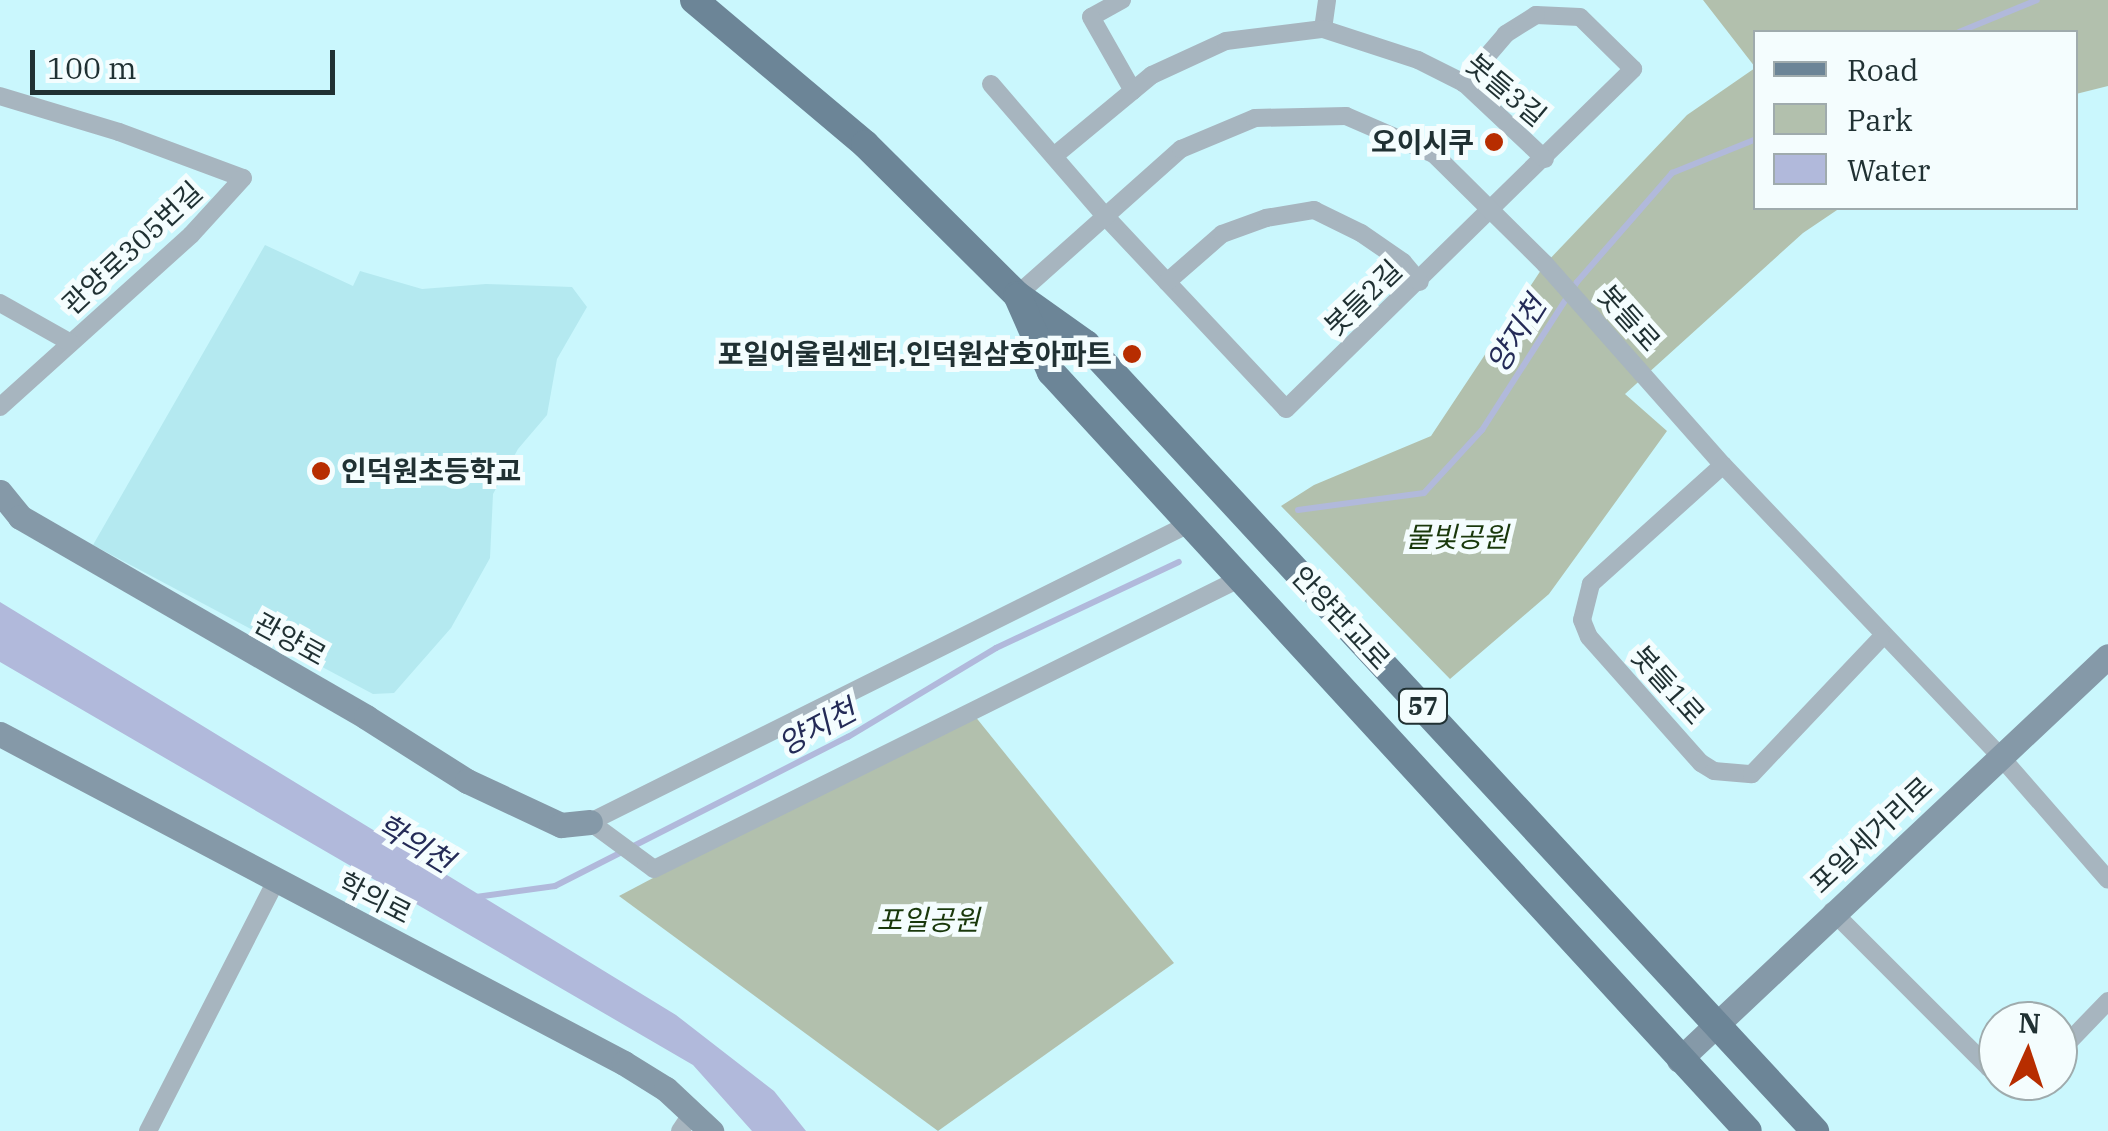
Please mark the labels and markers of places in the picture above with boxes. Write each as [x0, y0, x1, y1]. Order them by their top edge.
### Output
place label: 오이시쿠 [1371, 125, 1474, 159]
marker: 오이시쿠 [1483, 131, 1505, 153]
place label: 포일어울림센터.인덕원삼호아파트 [718, 337, 1112, 371]
marker: 포일어울림센터.인덕원삼호아파트 [1121, 343, 1143, 365]
place label: 인덕원초등학교 [341, 454, 521, 488]
marker: 인덕원초등학교 [310, 460, 332, 482]

